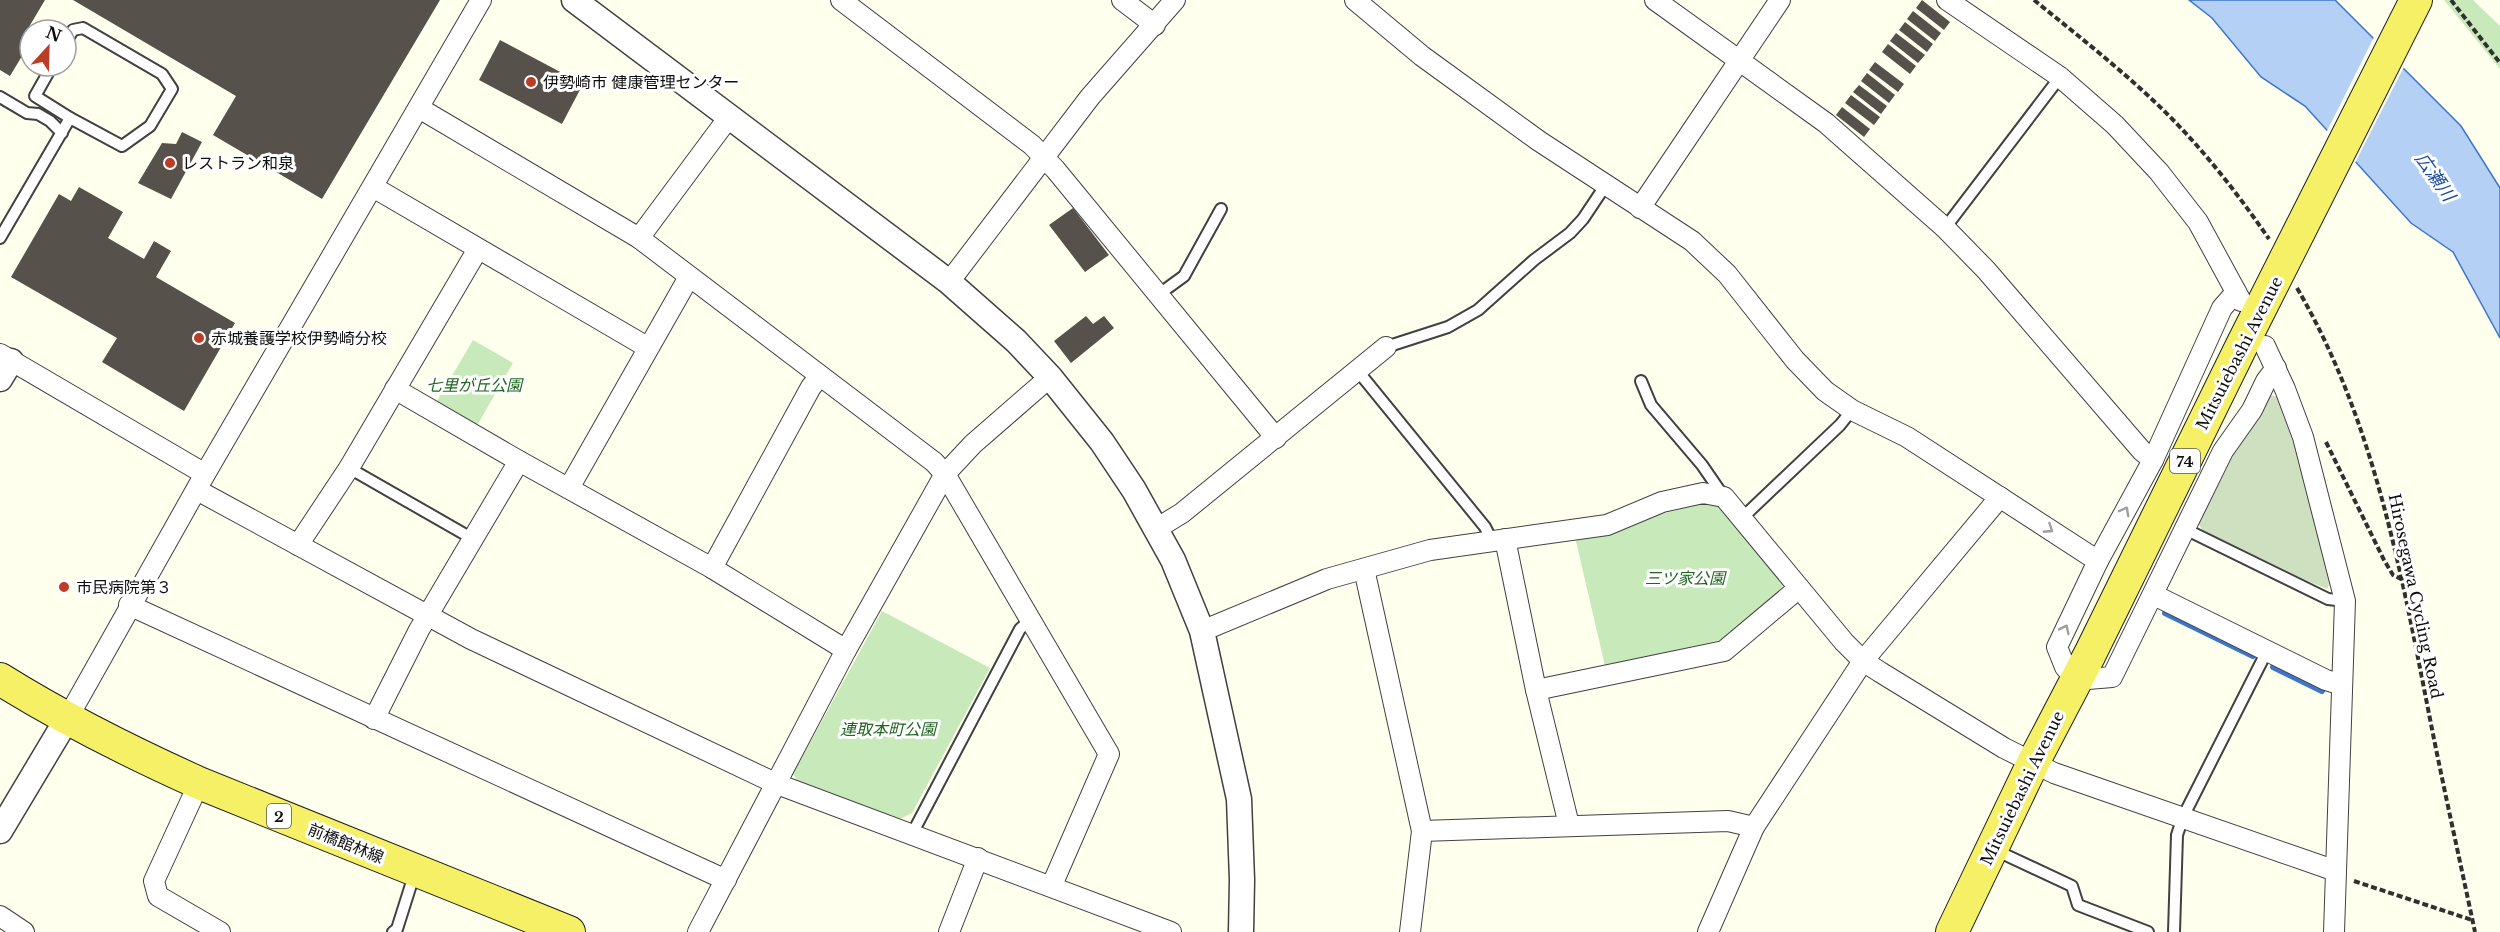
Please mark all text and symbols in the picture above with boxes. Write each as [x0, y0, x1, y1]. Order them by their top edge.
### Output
north arrow [18, 18, 78, 78]
text: N [43, 22, 64, 46]
place label: 伊勢崎市 健康管理センター [543, 72, 740, 92]
marker: 伊勢崎市 健康管理センター [524, 75, 538, 89]
water label: 広瀬川 [2411, 149, 2461, 207]
place label: レストラン和泉 [182, 153, 294, 173]
marker: レストラン和泉 [163, 156, 177, 170]
street label: Mitsuiebashi Avenue [2192, 273, 2286, 433]
place label: 赤城養護学校伊勢崎分校 [211, 328, 387, 348]
marker: 赤城養護学校伊勢崎分校 [192, 331, 206, 345]
park label: 七里が丘公園 [426, 375, 524, 395]
road number: 74 [2170, 449, 2200, 473]
street label: Hirosegawa Cycling Road [2384, 492, 2448, 701]
one-way arrow [2118, 506, 2130, 517]
one-way arrow [2042, 522, 2053, 533]
park label: 三ツ家公園 [1645, 568, 1727, 588]
place label: 市民病院第３ [76, 577, 172, 597]
marker: 市民病院第３ [57, 580, 71, 594]
one-way arrow [2058, 625, 2070, 636]
street label: Mitsuiebashi Avenue [1976, 707, 2068, 869]
park label: 連取本町公園 [840, 719, 938, 739]
road number: 2 [267, 804, 291, 828]
street label: 前橋館林線 [305, 819, 387, 867]

